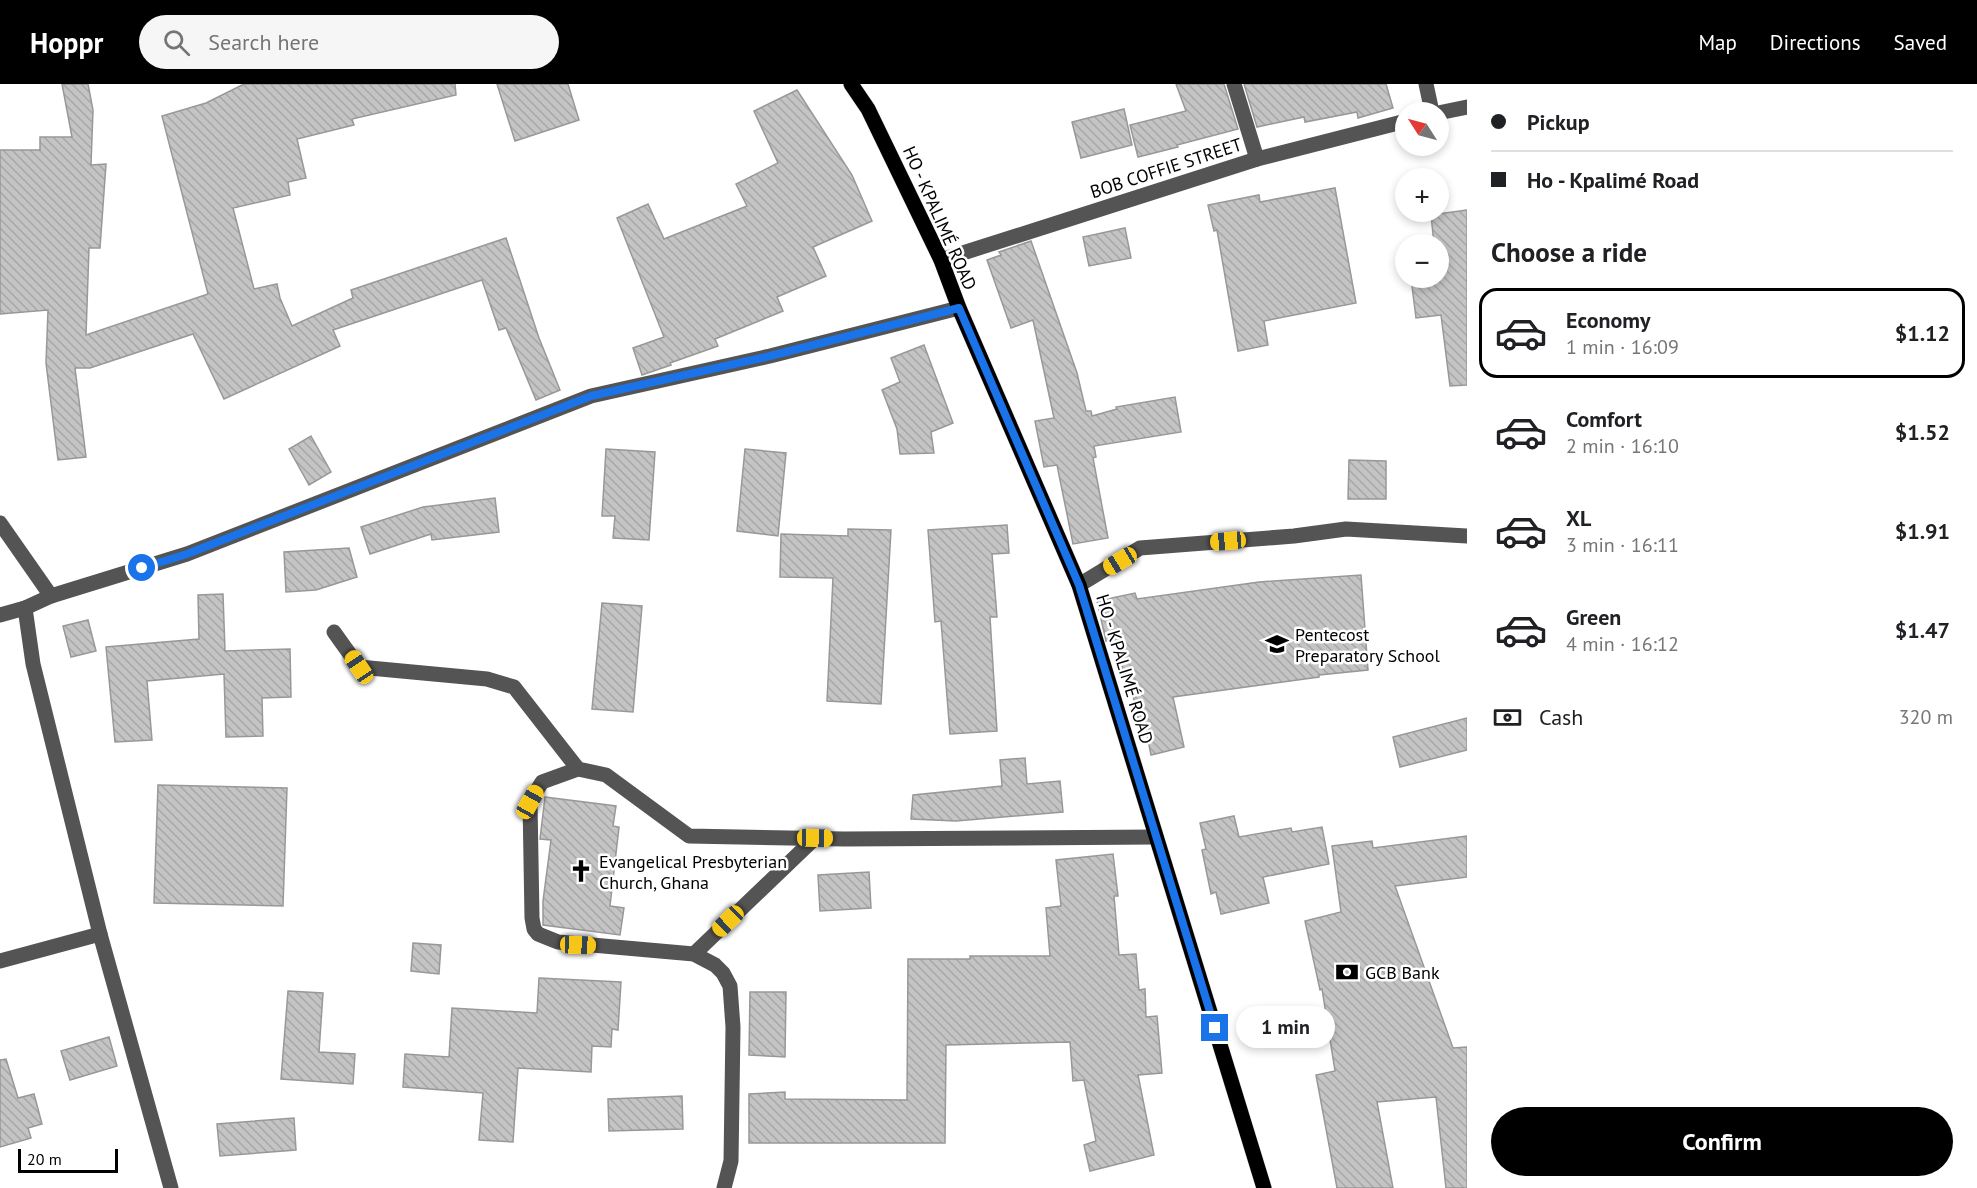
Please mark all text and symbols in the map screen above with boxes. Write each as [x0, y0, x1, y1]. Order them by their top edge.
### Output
search box [139, 15, 559, 69]
text: Hoppr [30, 24, 103, 61]
icon: search [160, 26, 193, 59]
text: Search here [208, 28, 319, 56]
text: Map [1698, 29, 1737, 56]
text: Directions [1770, 29, 1861, 56]
text: Saved [1894, 29, 1947, 56]
north arrow [1395, 102, 1449, 156]
map controls [1395, 102, 1449, 288]
text: Pickup [1527, 108, 1590, 136]
street label: BOB COFFIE STREET [1087, 133, 1245, 203]
street label: HO - KPALIMÉ ROAD [898, 142, 982, 294]
text: Ho - Kpalimé Road [1527, 166, 1699, 194]
button: + [1395, 168, 1449, 222]
button: − [1395, 234, 1449, 288]
text: Choose a ride [1491, 235, 1647, 269]
icon: car [1494, 306, 1548, 360]
text: Economy [1566, 306, 1650, 334]
text: $1.12 [1895, 319, 1950, 347]
text: 1 min · 16:09 [1566, 334, 1679, 360]
icon: car [1494, 405, 1548, 459]
text: Comfort [1566, 405, 1642, 433]
text: $1.52 [1895, 418, 1950, 446]
text: 2 min · 16:10 [1566, 433, 1679, 459]
icon: car [1494, 504, 1548, 558]
text: XL [1566, 504, 1591, 532]
text: $1.91 [1895, 517, 1950, 545]
car [1209, 530, 1247, 552]
text: 3 min · 16:11 [1566, 532, 1679, 558]
car [1100, 544, 1140, 578]
route start [128, 554, 155, 581]
street label: HO - KPALIMÉ ROAD [1091, 591, 1159, 747]
icon: car [1494, 603, 1548, 657]
text: Green [1566, 603, 1621, 631]
text: $1.47 [1895, 616, 1950, 644]
place label: Pentecost Preparatory School [1295, 623, 1440, 667]
school or university icon: Pentecost Preparatory School [1264, 631, 1290, 657]
text: 4 min · 16:12 [1566, 631, 1679, 657]
car [341, 647, 377, 687]
icon: cash [1491, 701, 1524, 734]
text: Cash [1539, 703, 1583, 731]
text: 320 m [1899, 704, 1953, 730]
car [513, 782, 547, 822]
car [797, 829, 833, 847]
place label: Evangelical Presbyterian Church, Ghana [599, 850, 787, 894]
church icon: Evangelical Presbyterian Church, Ghana [568, 858, 594, 884]
car [709, 902, 747, 940]
car [560, 935, 596, 955]
bank icon: GCB Bank [1334, 959, 1360, 985]
place label: GCB Bank [1365, 961, 1440, 984]
callout: 1 min [1236, 1007, 1335, 1049]
route end [1201, 1014, 1228, 1041]
text: 1 min [1261, 1014, 1310, 1040]
button: Confirm [1491, 1107, 1953, 1176]
scale bar [18, 1146, 118, 1174]
text: 20 m [27, 1149, 62, 1169]

